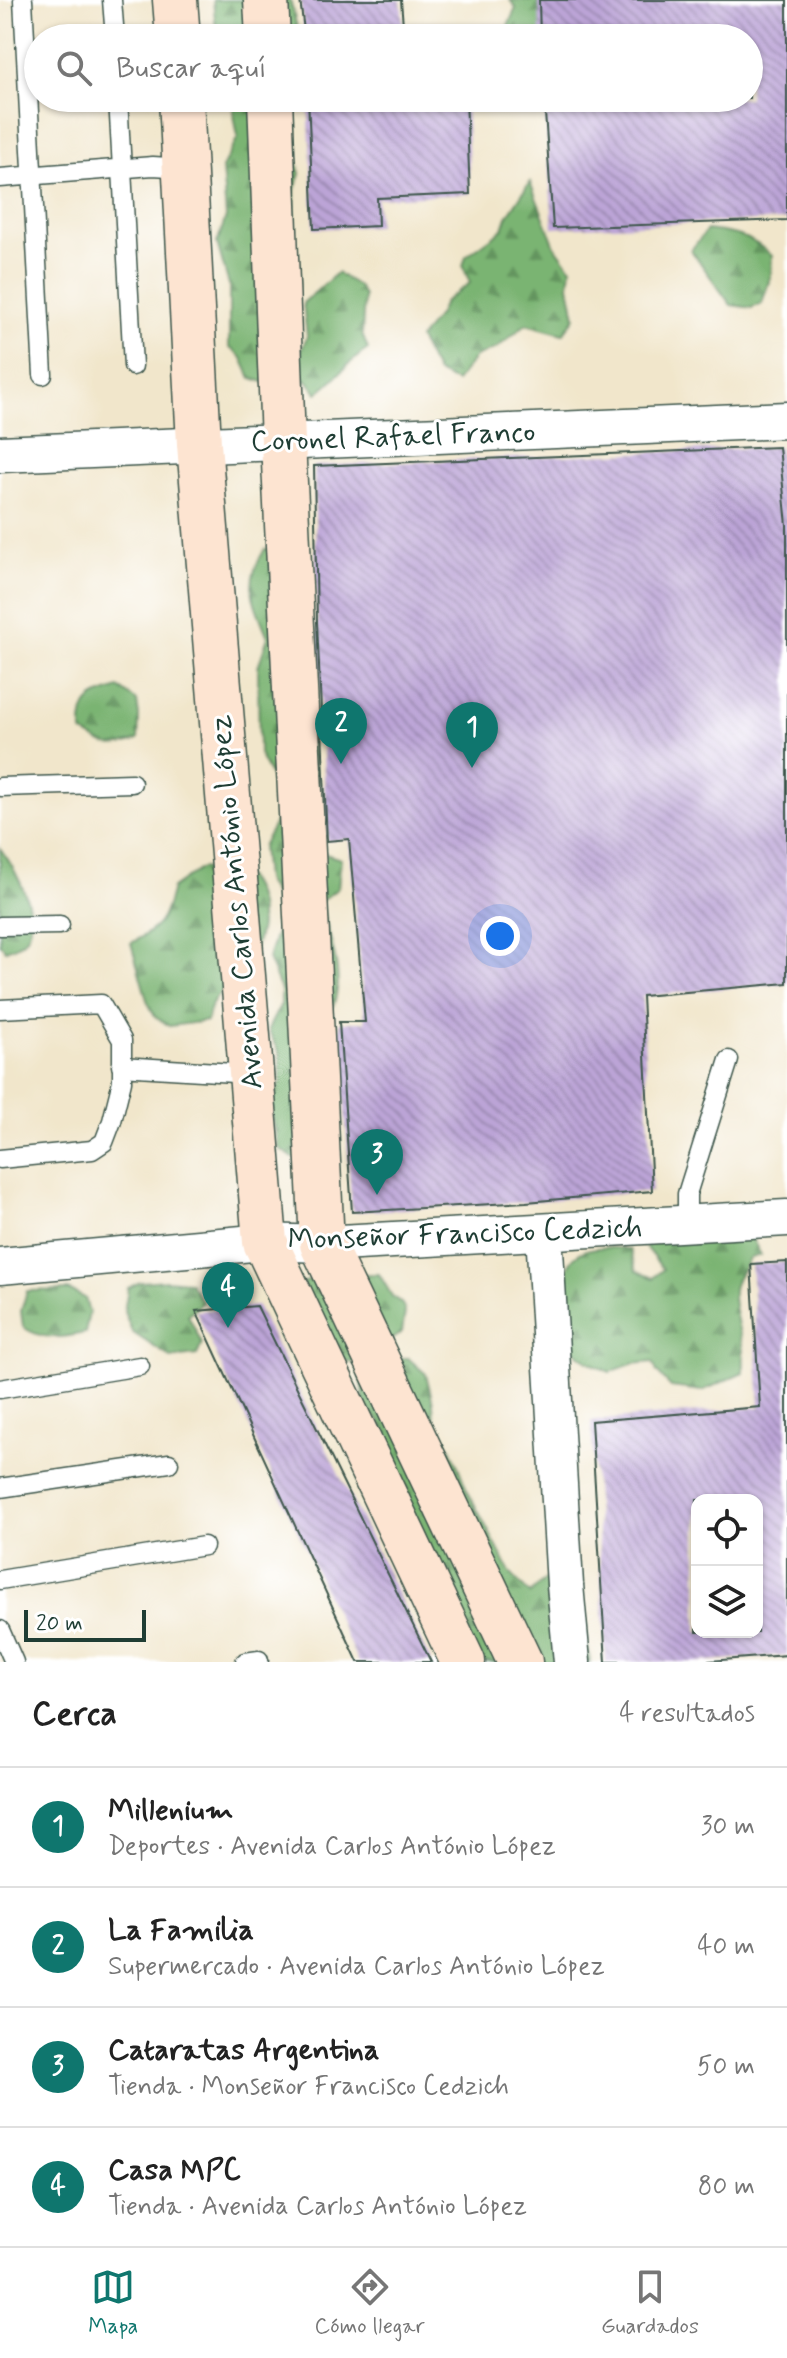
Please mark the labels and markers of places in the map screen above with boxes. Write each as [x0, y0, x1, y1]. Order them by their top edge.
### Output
pin: 2 [315, 698, 367, 764]
pin: 1 [446, 702, 498, 768]
pin: 3 [351, 1129, 403, 1195]
pin: 4 [202, 1262, 254, 1328]

